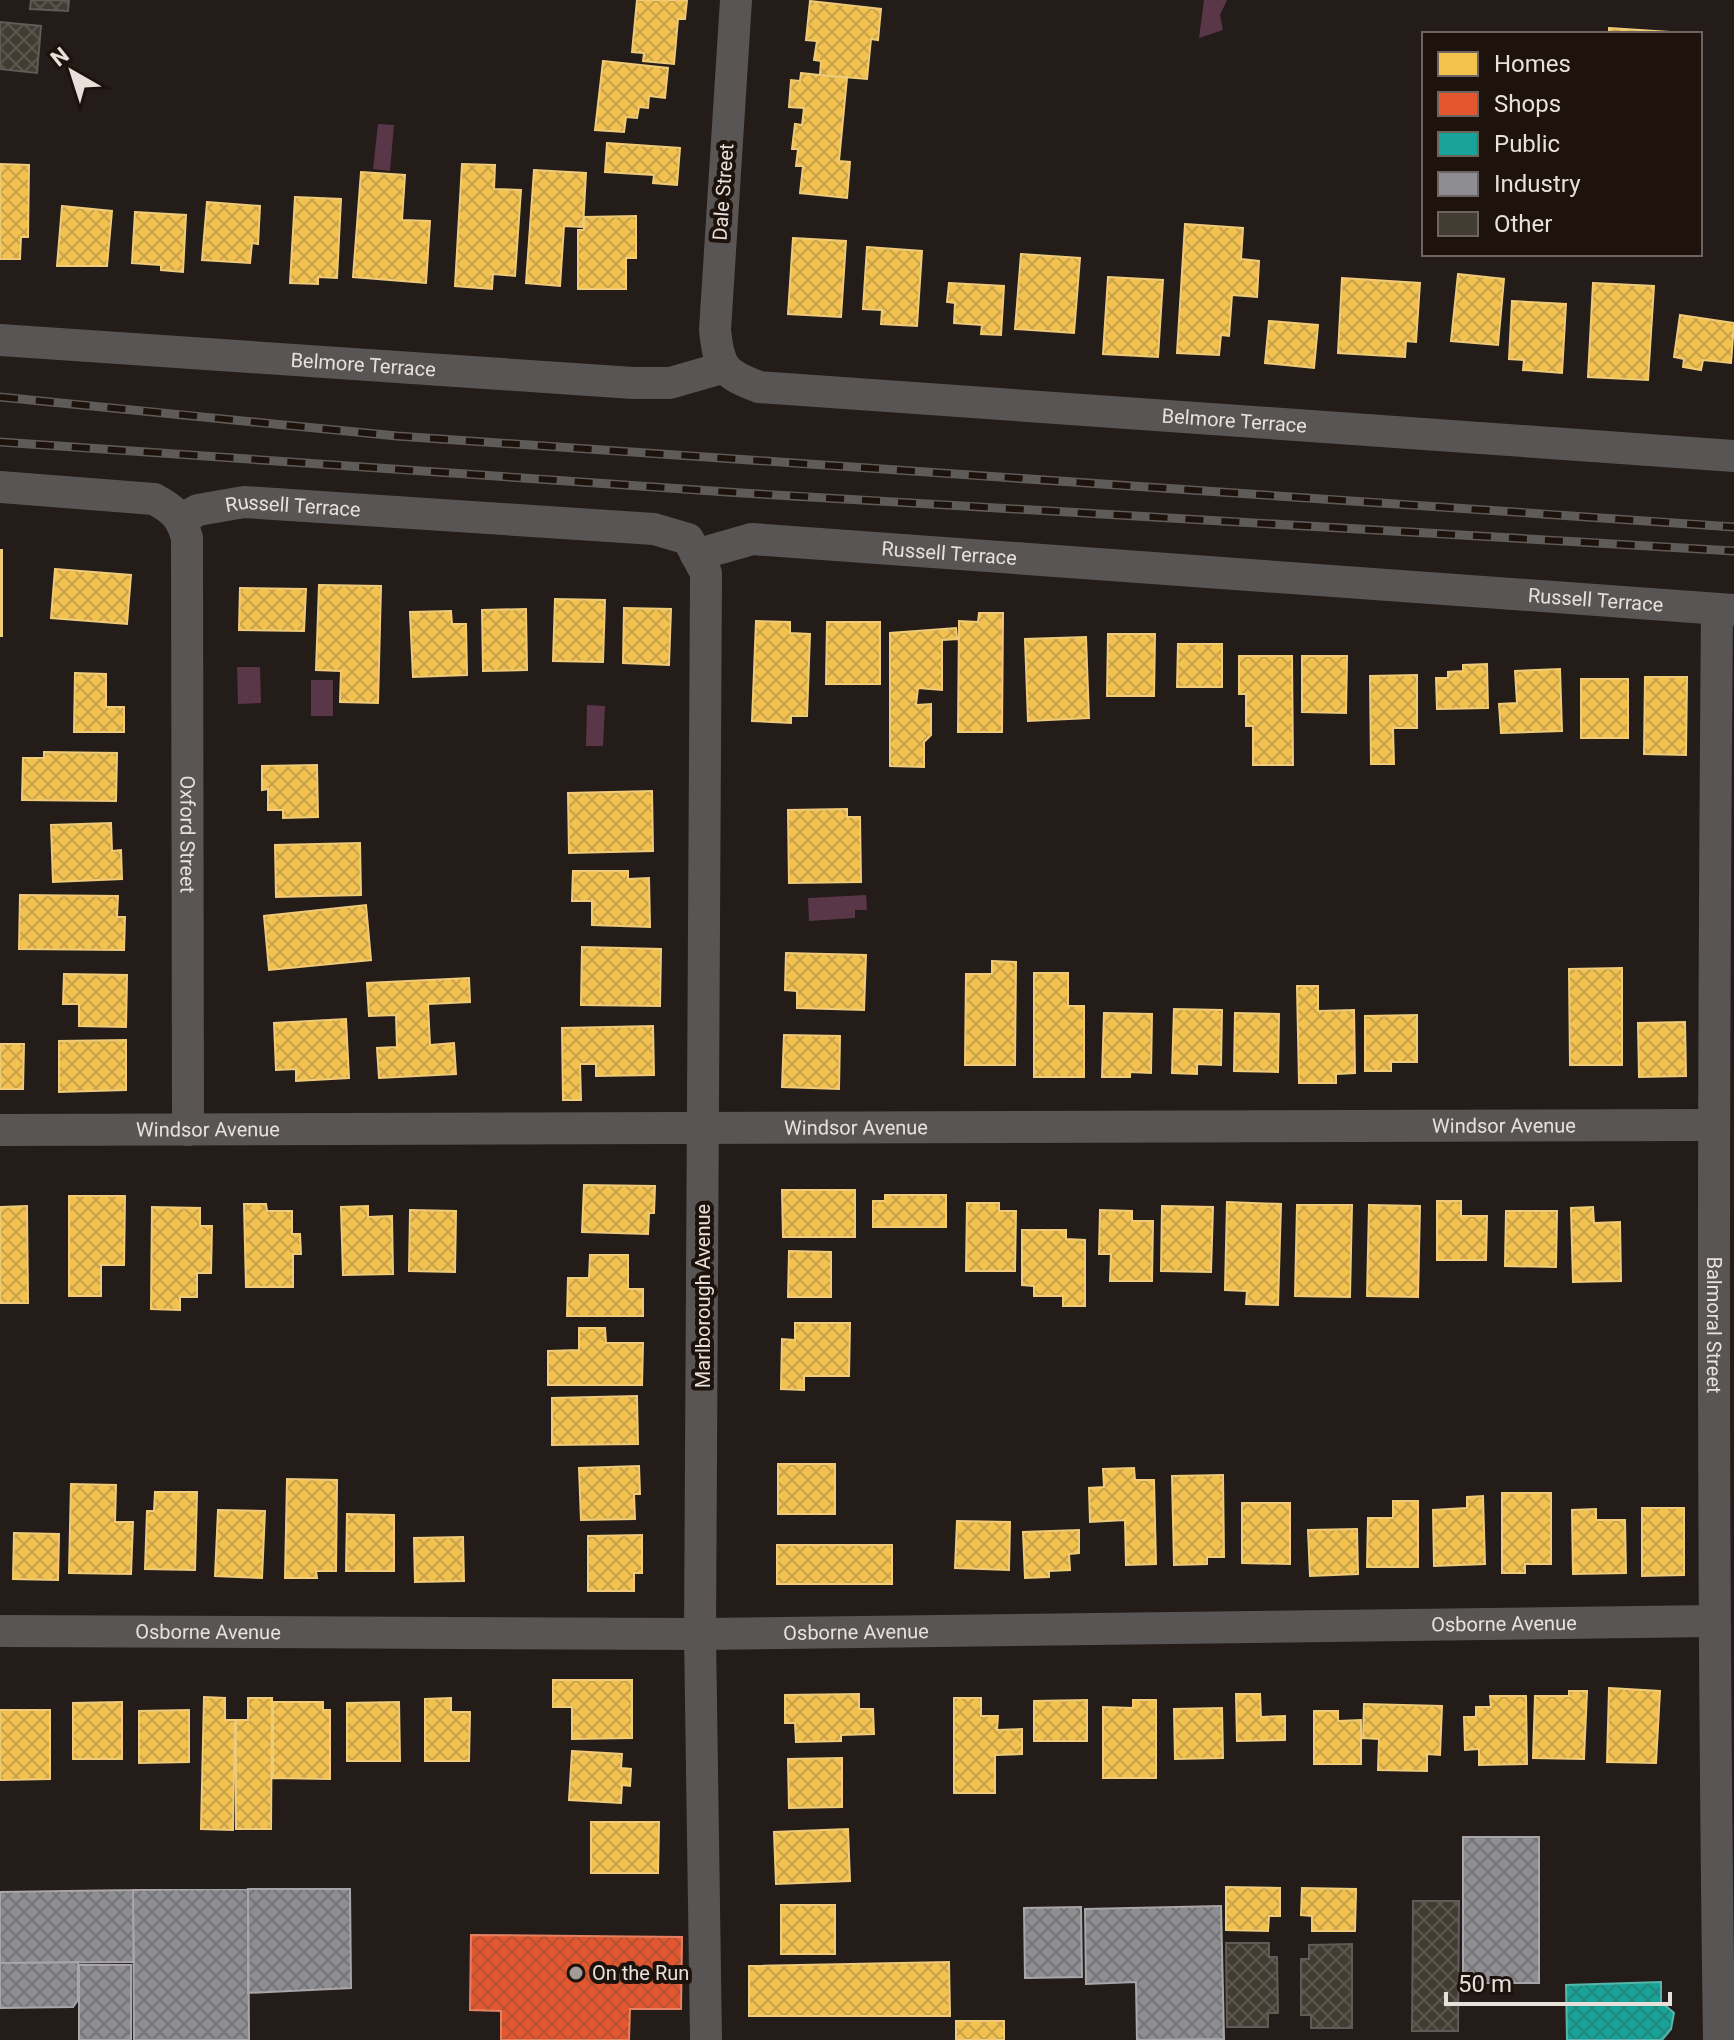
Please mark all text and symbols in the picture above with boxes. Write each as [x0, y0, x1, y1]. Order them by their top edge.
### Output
north arrow [32, 32, 112, 112]
legend [1422, 32, 1702, 256]
text: N [46, 42, 74, 71]
text: Homes [1494, 50, 1571, 78]
text: Shops [1494, 90, 1561, 118]
text: Public [1494, 130, 1560, 158]
street label: Dale Street [708, 143, 738, 241]
text: Industry [1494, 170, 1581, 198]
text: Other [1494, 210, 1552, 238]
street label: Belmore Terrace [290, 348, 437, 382]
street label: Belmore Terrace [1161, 404, 1308, 438]
street label: Russell Terrace [223, 489, 361, 522]
street label: Russell Terrace [881, 536, 1018, 570]
street label: Russell Terrace [1527, 583, 1664, 617]
street label: Oxford Street [175, 776, 200, 893]
street label: Windsor Avenue [1432, 1113, 1576, 1138]
street label: Windsor Avenue [784, 1115, 928, 1140]
street label: Windsor Avenue [136, 1117, 280, 1142]
street label: Marlborough Avenue [691, 1204, 715, 1388]
street label: Balmoral Street [1702, 1256, 1726, 1394]
street label: Osborne Avenue [1431, 1611, 1577, 1637]
street label: Osborne Avenue [783, 1619, 929, 1645]
street label: Osborne Avenue [135, 1620, 281, 1644]
scale bar [1446, 1956, 1670, 2006]
place label: On the Run [592, 1961, 689, 1985]
marker: On the Run [567, 1964, 585, 1982]
text: 50 m [1458, 1970, 1512, 1998]

